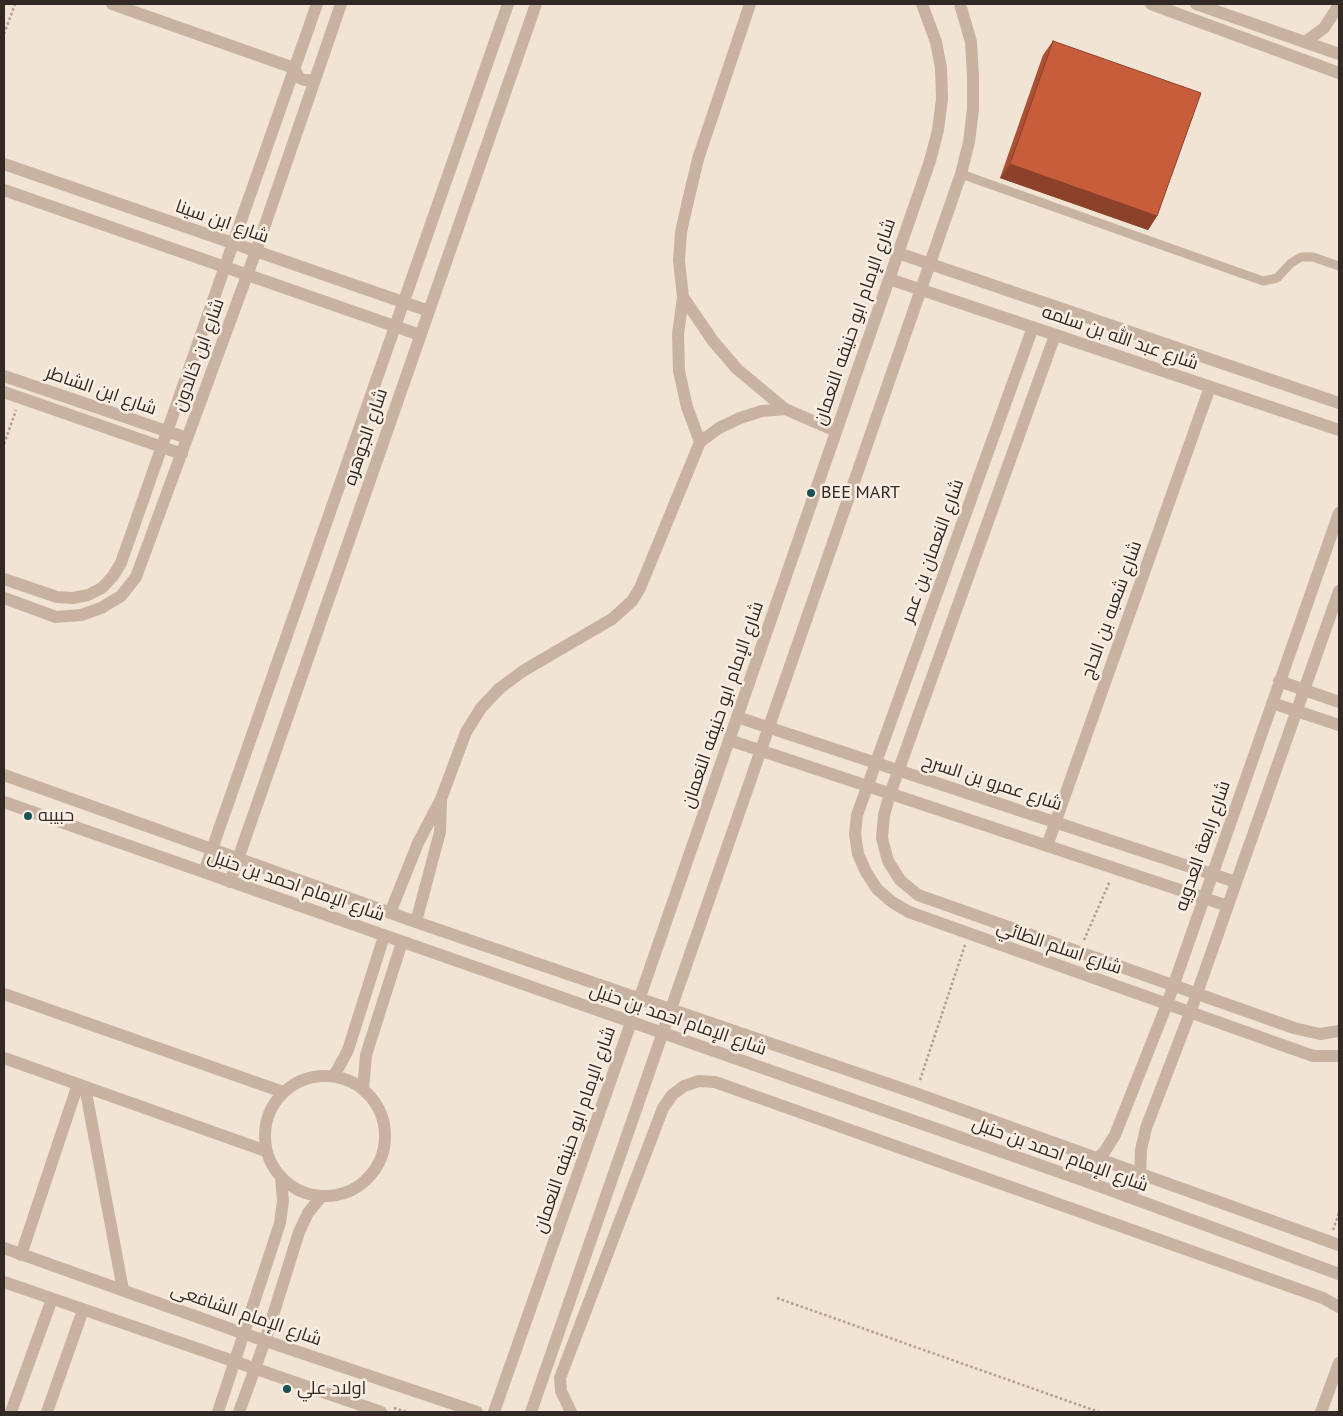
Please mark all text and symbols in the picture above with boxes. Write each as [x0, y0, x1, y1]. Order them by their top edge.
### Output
street label: شارع ابن سينا [172, 196, 272, 248]
street label: شارع الإمام ابو حنيفه النعمان [809, 216, 901, 428]
street label: شارع ابن خالدون [169, 296, 229, 414]
street label: شارع عبد الله بن سلمه [1039, 301, 1201, 375]
street label: شارع ابن الشاطر [43, 362, 159, 420]
street label: شارع الجوهره [339, 386, 393, 488]
street label: شارع النعمان بن عمر [897, 476, 969, 626]
place label: BEE MART [821, 482, 900, 504]
marker: BEE MART [805, 487, 817, 499]
street label: شارع شعبه بن الحاج [1077, 538, 1147, 682]
street label: شارع الإمام ابو حنيفه النعمان [677, 599, 769, 811]
street label: شارع عمرو بن السرح [919, 750, 1065, 816]
street label: شارع رابعة العدويه [1171, 778, 1235, 914]
place label: حبيبه [38, 805, 74, 827]
marker: حبيبه [22, 810, 34, 822]
street label: شارع الإمام احمد بن حنبل [205, 846, 387, 926]
street label: شارع اسلم الطائي [994, 916, 1124, 980]
street label: شارع الإمام احمد بن حنبل [587, 980, 769, 1060]
street label: شارع الإمام ابو حنيفه النعمان [529, 1024, 621, 1236]
street label: شارع الإمام احمد بن حنبل [969, 1113, 1151, 1197]
street label: شارع الإمام الشافعى [168, 1279, 324, 1351]
place label: اولاد علي [297, 1378, 366, 1400]
marker: اولاد علي [281, 1383, 293, 1395]

